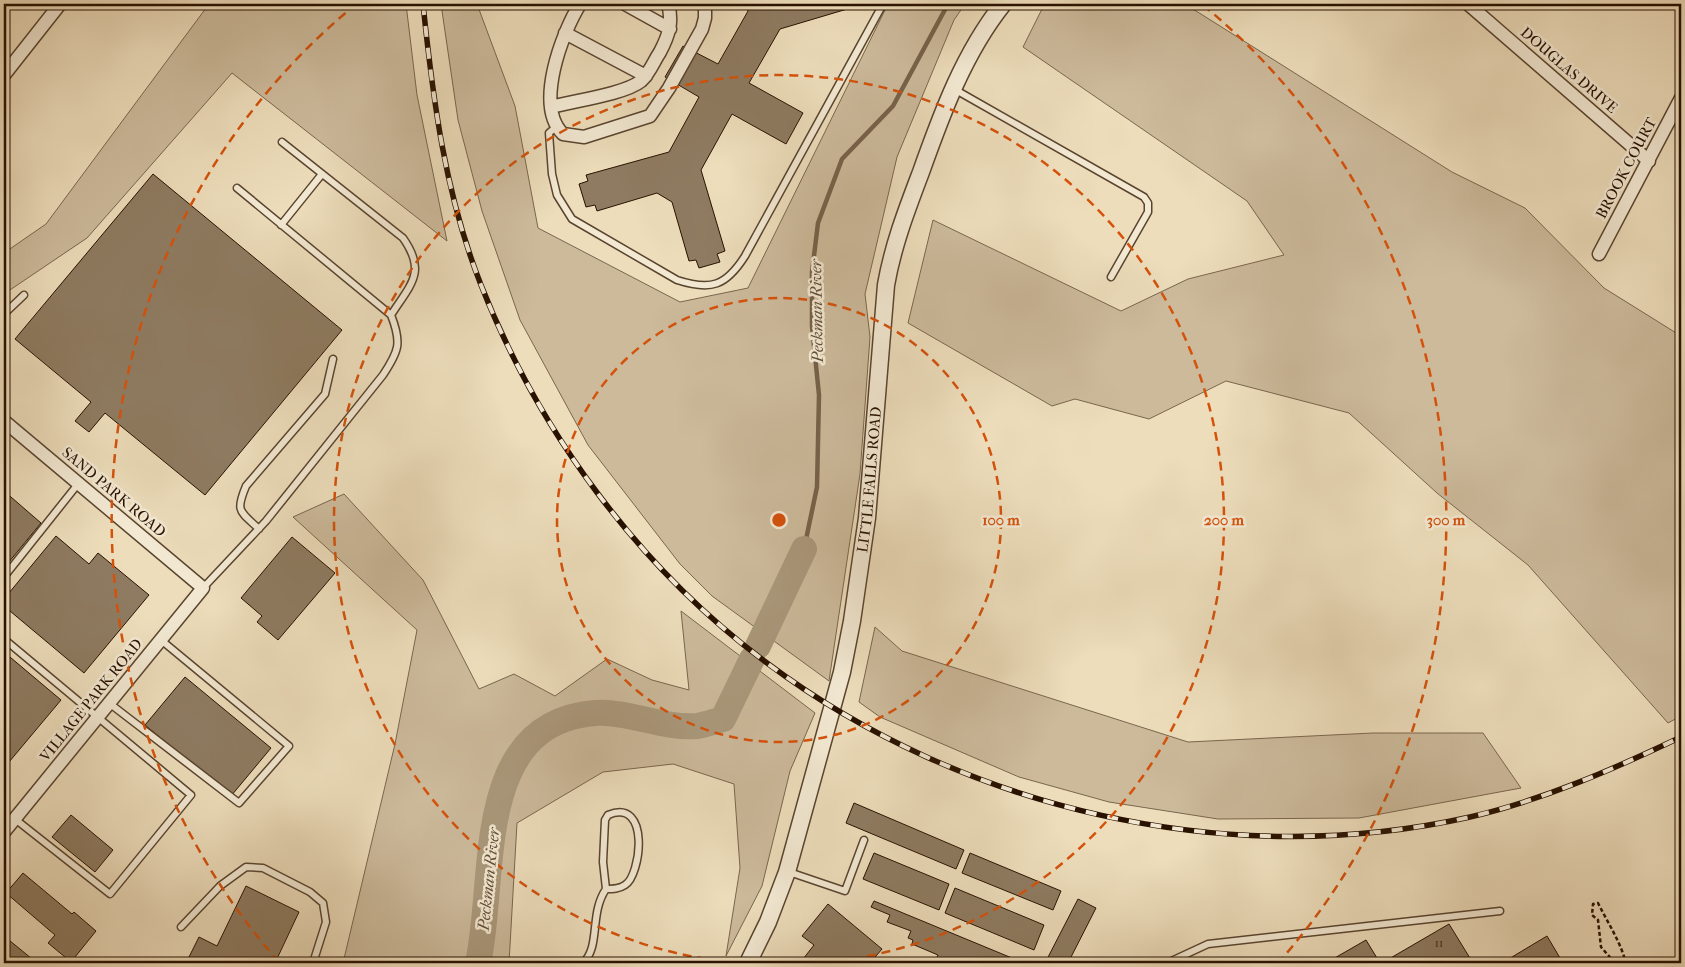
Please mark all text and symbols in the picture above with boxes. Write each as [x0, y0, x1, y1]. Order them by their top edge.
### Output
street label: DOUGLAS DRIVE [1517, 23, 1621, 117]
street label: BROOK COURT [1592, 114, 1661, 222]
water label: Peckman River [806, 257, 827, 364]
street label: LITTLE FALLS ROAD [853, 406, 885, 554]
street label: SAND PARK ROAD [58, 443, 170, 541]
centre of rings [770, 511, 788, 529]
text: 100 m [982, 511, 1020, 529]
text: 200 m [1204, 511, 1244, 529]
text: 300 m [1427, 511, 1466, 529]
street label: VILLAGE PARK ROAD [35, 635, 146, 766]
water label: Peckman River [474, 825, 504, 932]
house number: 11 [1435, 936, 1443, 950]

